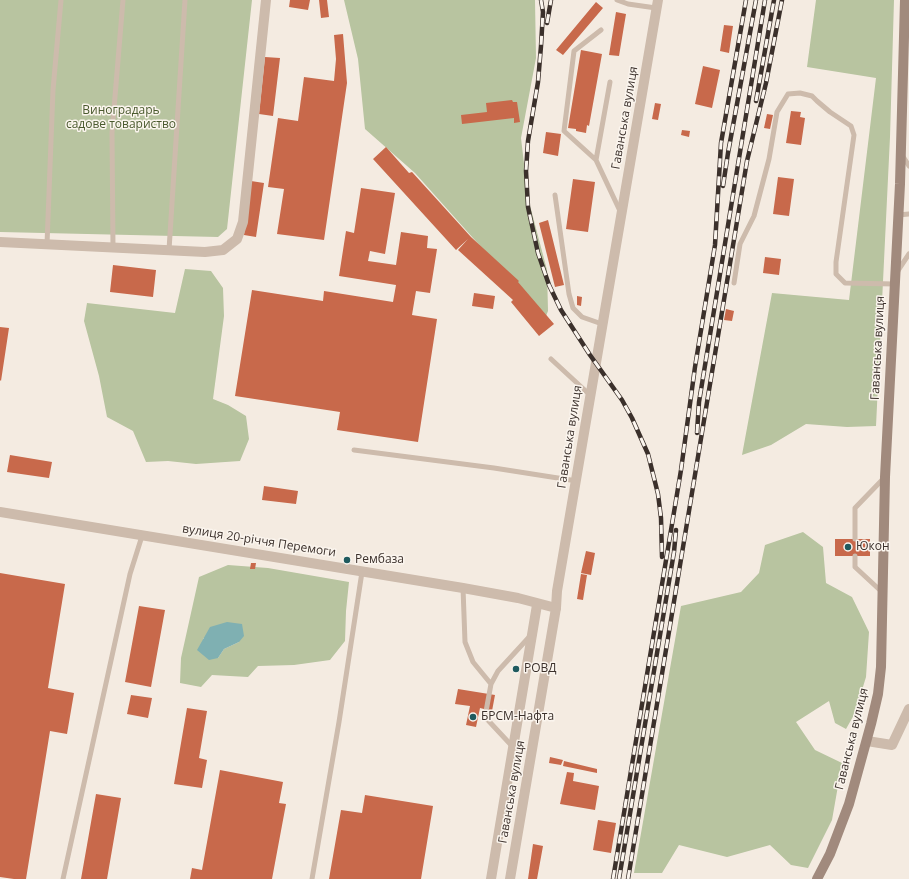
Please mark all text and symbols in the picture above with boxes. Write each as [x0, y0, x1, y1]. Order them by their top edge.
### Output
street label: Гаванська вулиця [609, 65, 641, 171]
park label: Виноградарь садове товариство [66, 104, 176, 132]
street label: Гаванська вулиця [868, 295, 888, 401]
street label: Гаванська вулиця [555, 384, 585, 490]
street label: вулиця 20-річчя Перемоги [181, 522, 337, 560]
place label: Юкон [856, 540, 890, 554]
marker: Юкон [843, 542, 853, 552]
place label: Рембаза [355, 553, 404, 567]
marker: Рембаза [342, 555, 352, 565]
place label: РОВД [524, 662, 557, 676]
marker: РОВД [511, 664, 521, 674]
street label: Гаванська вулиця [832, 687, 872, 791]
place label: БРСМ-Нафта [481, 710, 554, 724]
marker: БРСМ-Нафта [468, 712, 478, 722]
street label: Гаванська вулиця [496, 739, 528, 845]

